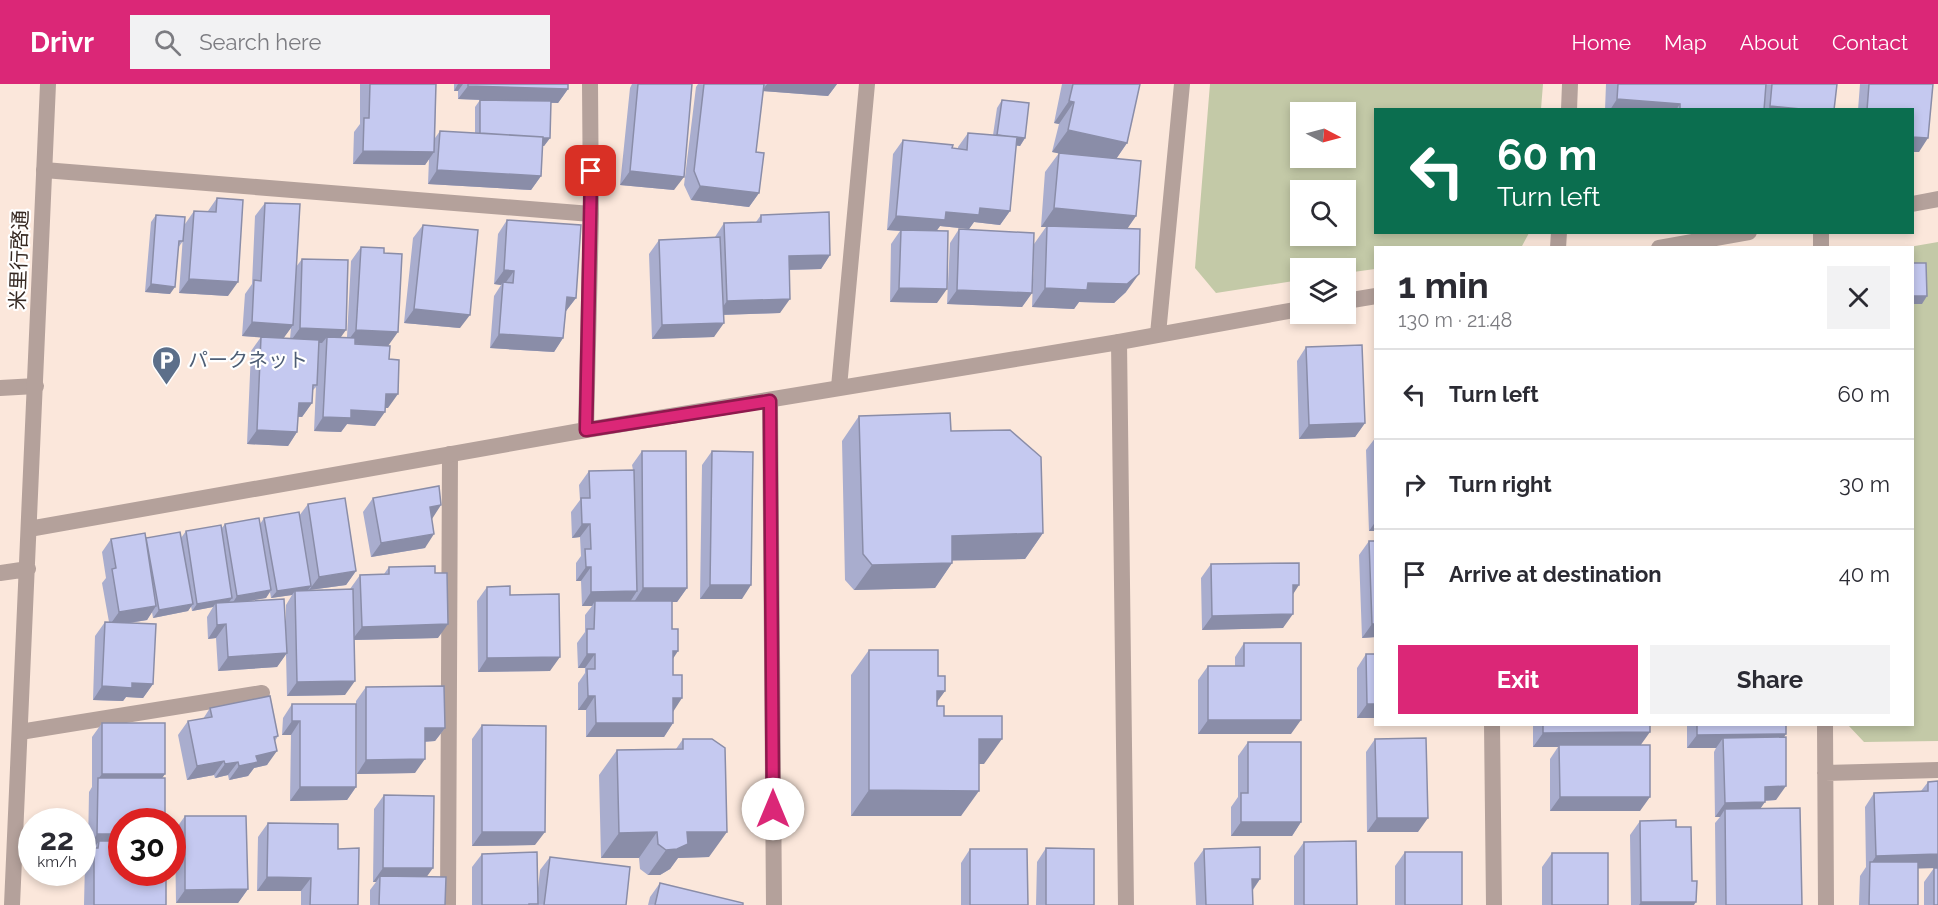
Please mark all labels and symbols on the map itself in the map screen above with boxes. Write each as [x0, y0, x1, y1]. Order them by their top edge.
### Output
north arrow [1290, 102, 1356, 168]
pin [565, 145, 616, 196]
street label: 米里行啓通 [5, 210, 33, 310]
parking icon: パークネット [151, 344, 183, 386]
place label: パークネット [188, 348, 308, 372]
position arrow [741, 777, 805, 841]
speed limit sign: 30 [108, 808, 186, 886]

